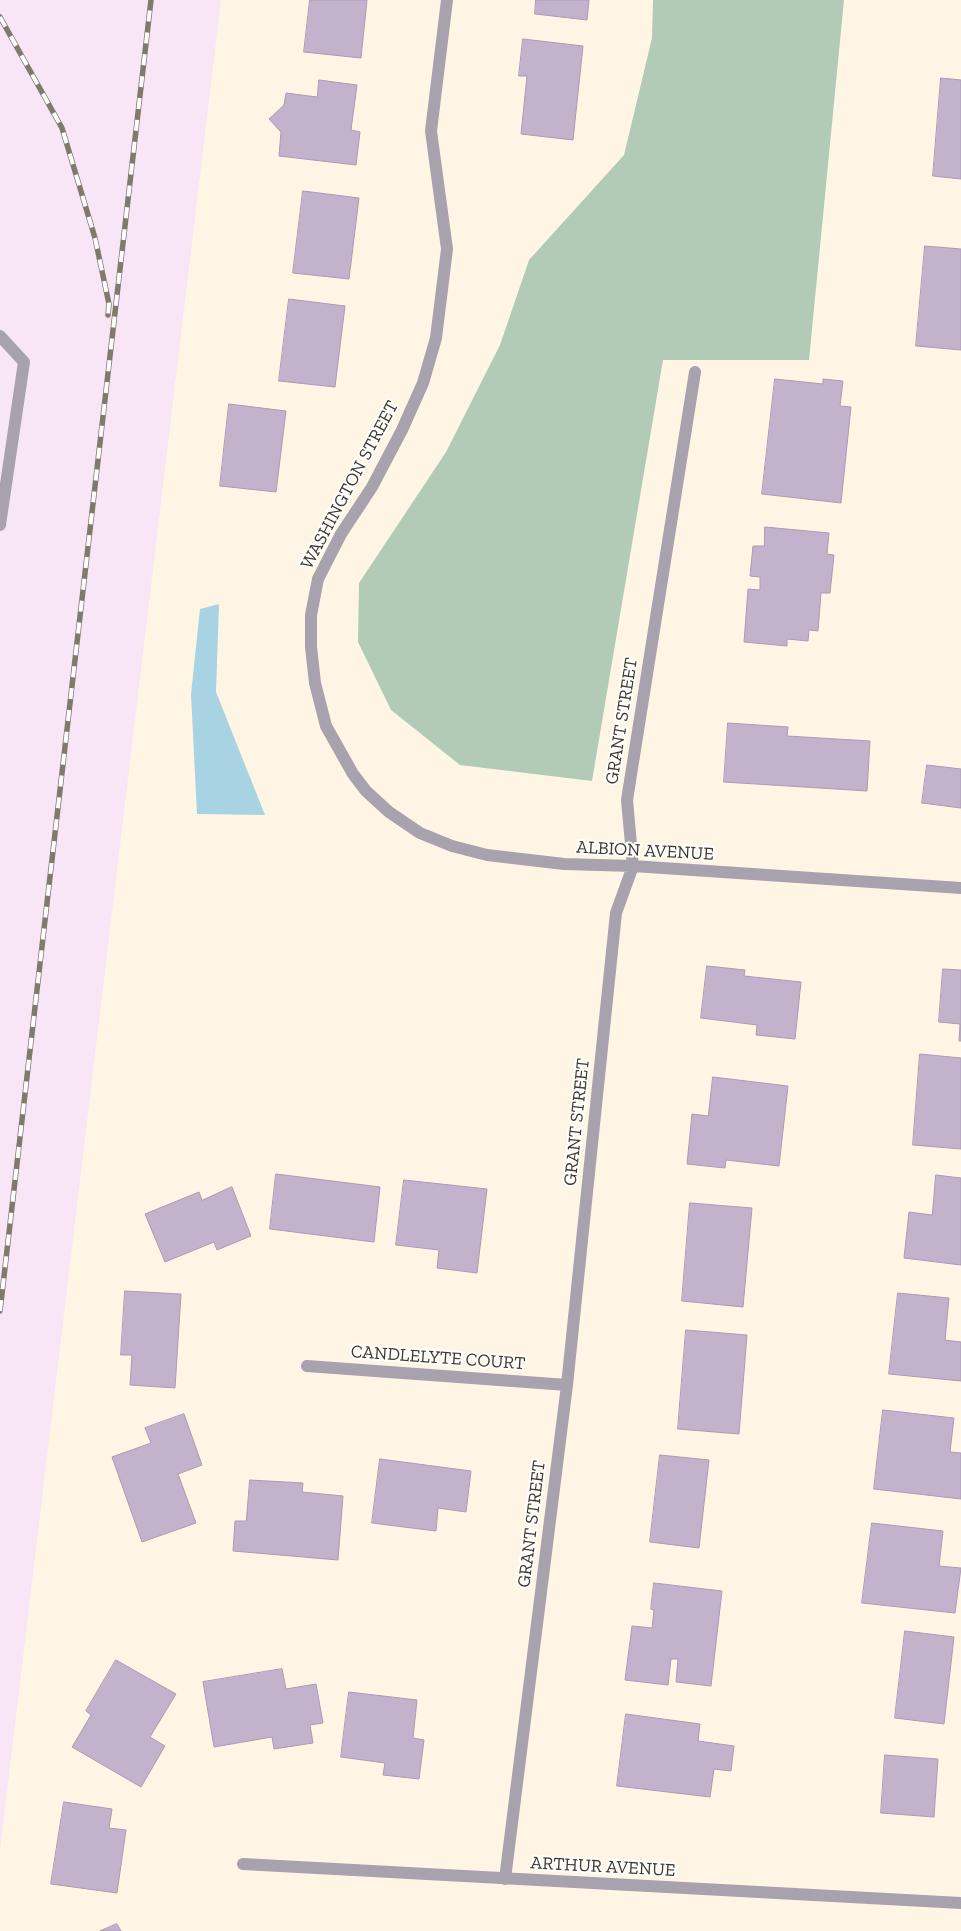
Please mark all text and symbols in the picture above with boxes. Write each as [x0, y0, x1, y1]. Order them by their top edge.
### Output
street label: WASHINGTON STREET [296, 397, 404, 573]
street label: GRANT STREET [601, 656, 643, 786]
street label: ALBION AVENUE [576, 837, 714, 865]
street label: GRANT STREET [560, 1057, 594, 1187]
street label: CANDLELYTE COURT [350, 1341, 526, 1375]
street label: GRANT STREET [513, 1459, 551, 1589]
street label: ARTHUR AVENUE [530, 1852, 676, 1882]

